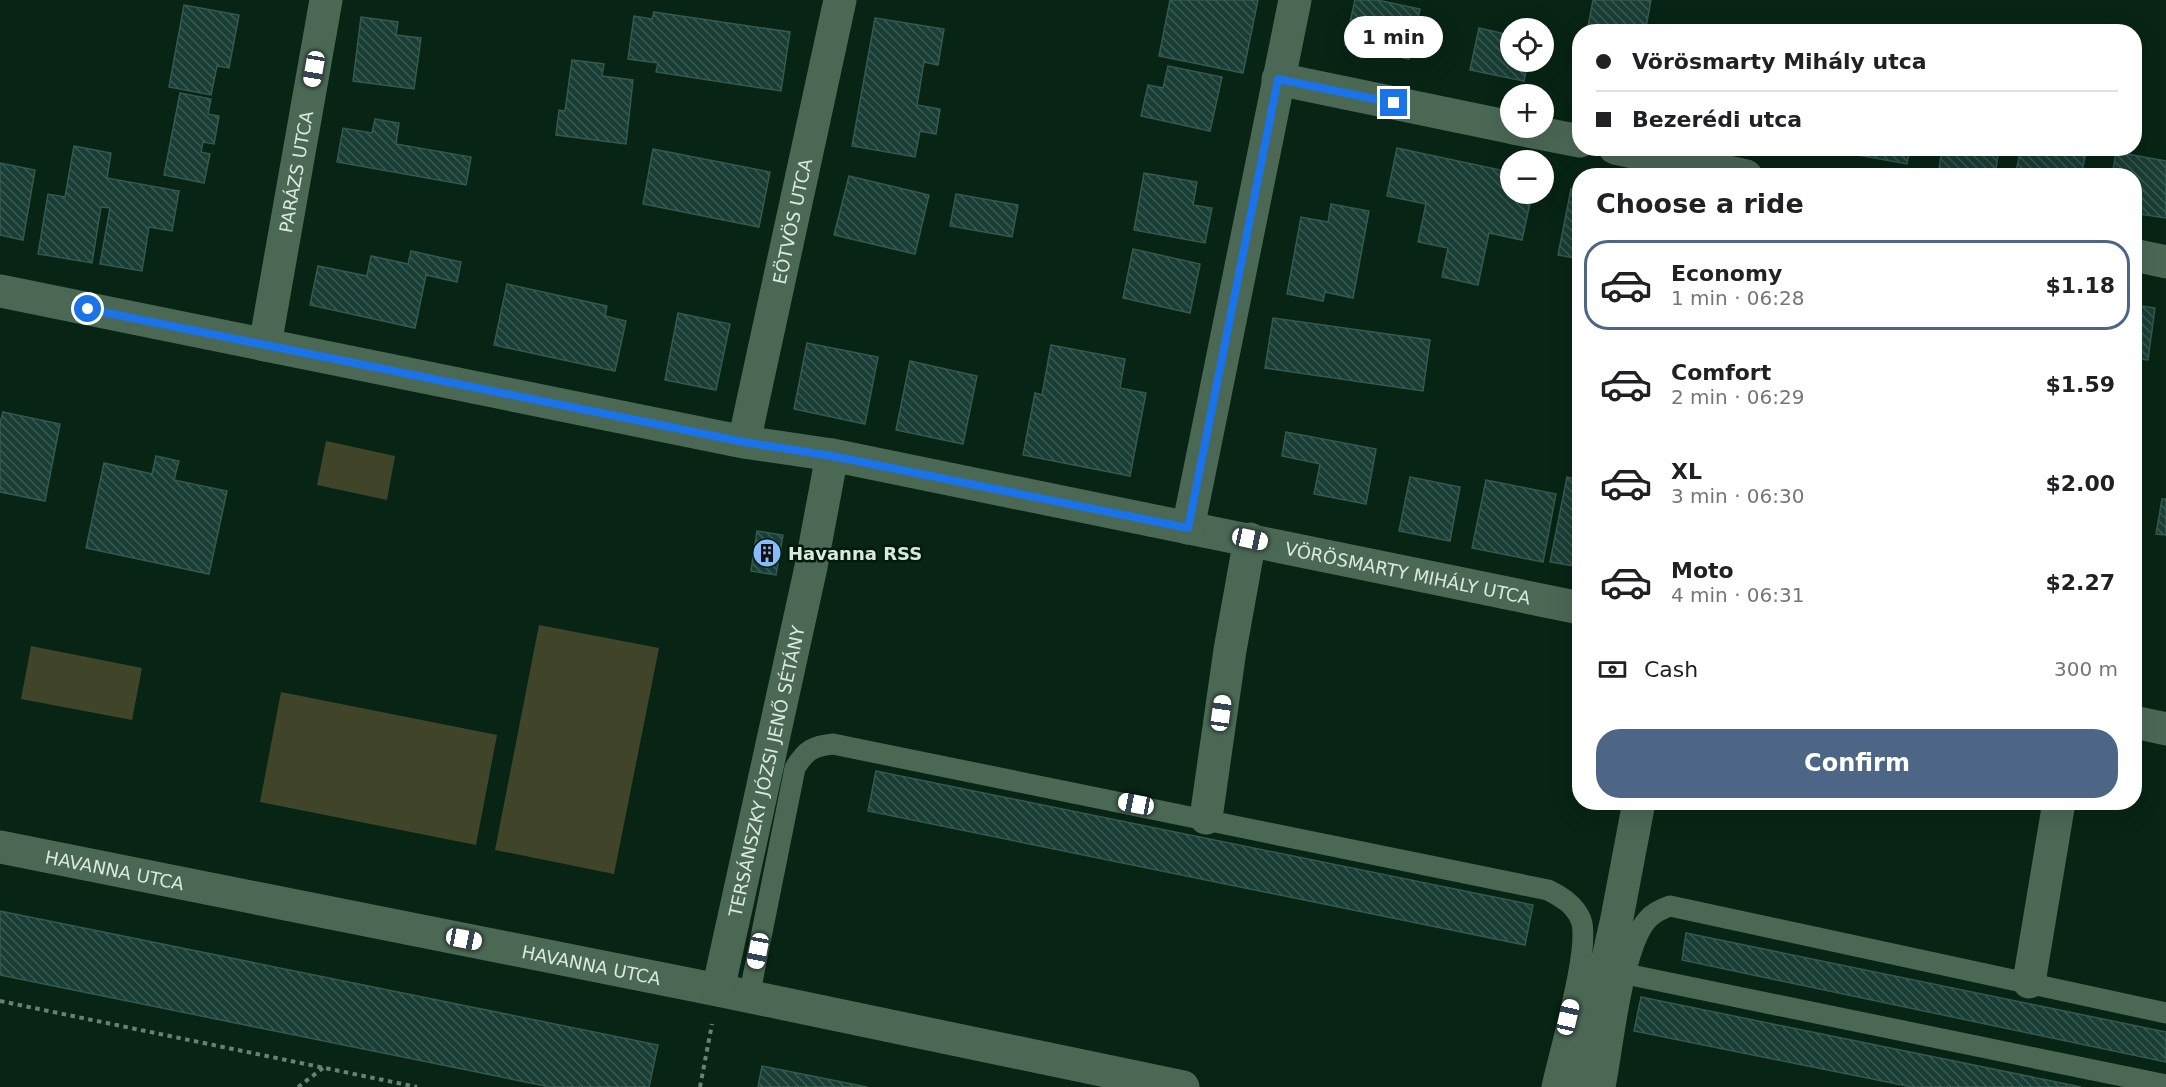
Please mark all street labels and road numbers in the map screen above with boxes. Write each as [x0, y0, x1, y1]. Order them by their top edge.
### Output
street label: PARÁZS UTCA [275, 108, 317, 234]
street label: EÖTVÖS UTCA [768, 156, 816, 286]
street label: VÖRÖSMARTY MIHÁLY UTCA [1283, 537, 1533, 608]
street label: TERSÁNSZKY JÓZSI JENŐ SÉTÁNY [724, 623, 809, 920]
street label: HAVANNA UTCA [43, 846, 187, 894]
street label: HAVANNA UTCA [520, 941, 663, 989]

